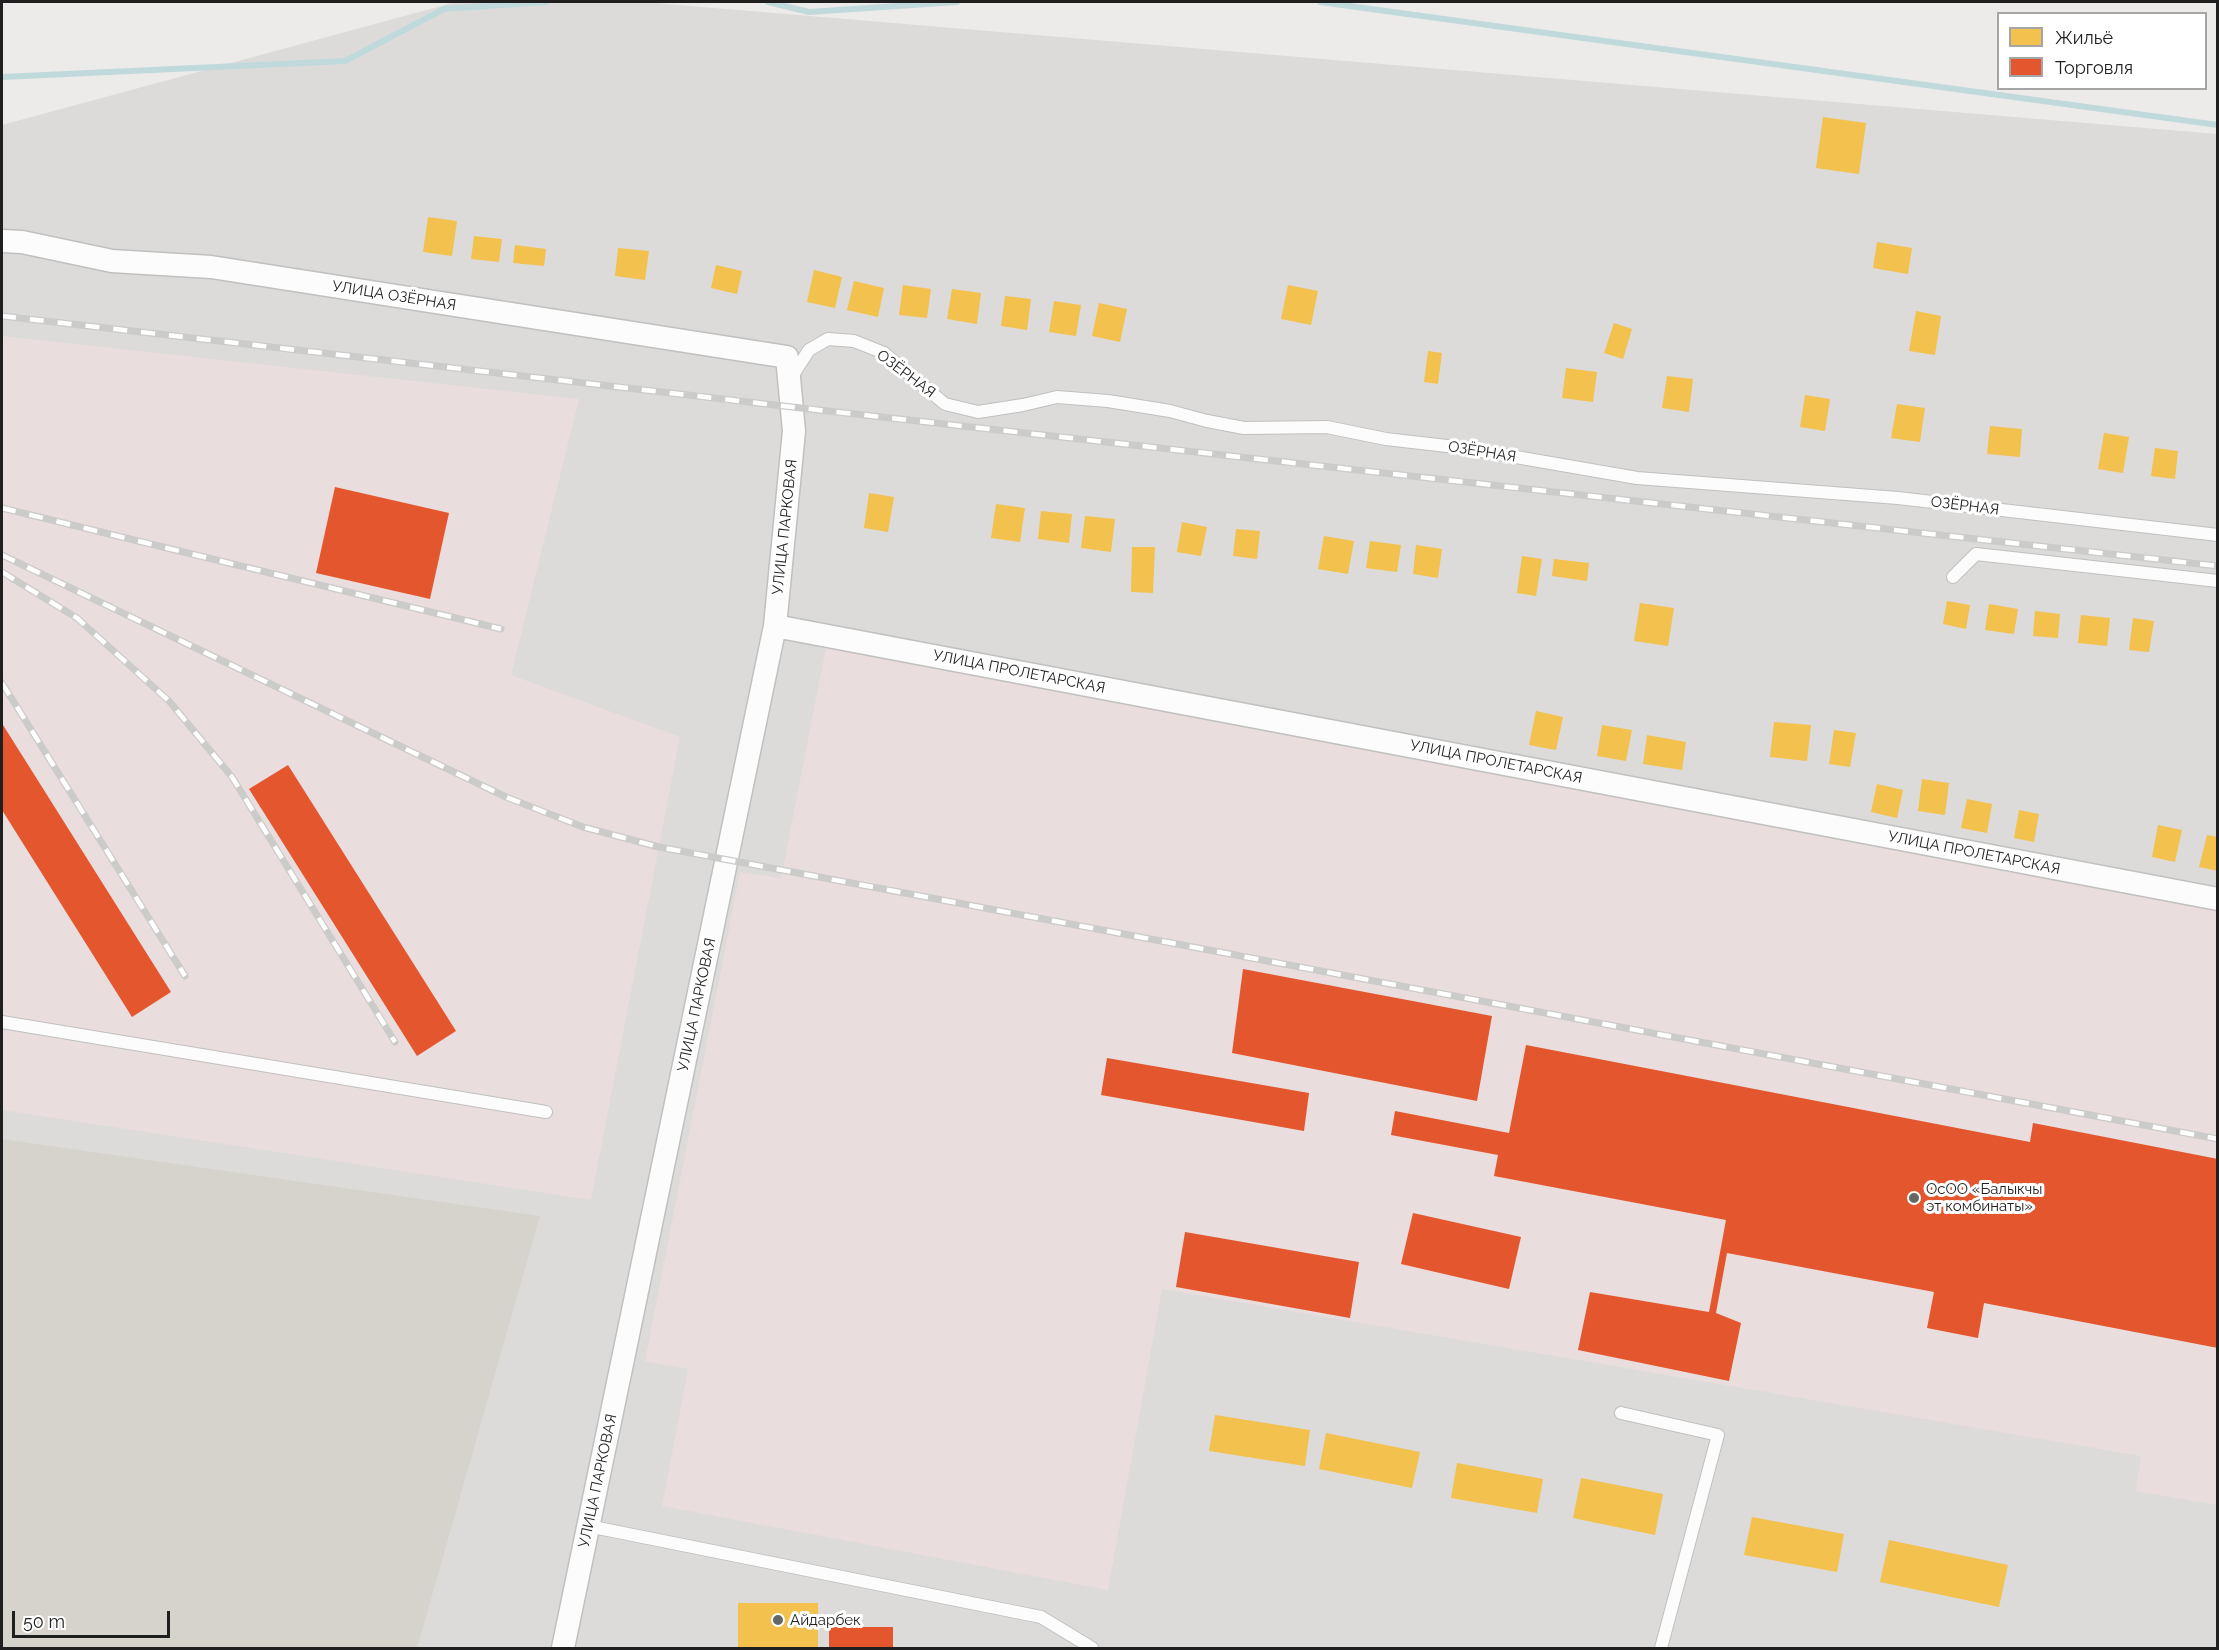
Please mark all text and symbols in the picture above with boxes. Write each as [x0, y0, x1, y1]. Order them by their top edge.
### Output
legend [1997, 12, 2207, 90]
text: Жильё [2055, 27, 2113, 48]
text: Торговля [2055, 57, 2133, 78]
street label: УЛИЦА ОЗЁРНАЯ [331, 277, 457, 315]
street label: ОЗЁРНАЯ [873, 346, 939, 402]
street label: ОЗЁРНАЯ [1447, 438, 1517, 466]
street label: УЛИЦА ПАРКОВАЯ [769, 458, 801, 596]
street label: ОЗЁРНАЯ [1930, 493, 2000, 519]
street label: УЛИЦА ПРОЛЕТАРСКАЯ [931, 646, 1107, 698]
street label: УЛИЦА ПРОЛЕТАРСКАЯ [1408, 736, 1584, 788]
street label: УЛИЦА ПРОЛЕТАРСКАЯ [1886, 827, 2062, 879]
street label: УЛИЦА ПАРКОВАЯ [674, 936, 720, 1074]
place label: ОсОО «Балыкчы эт комбинаты» [1926, 1180, 2042, 1215]
marker: ОсОО «Балыкчы эт комбинаты» [1907, 1191, 1921, 1205]
street label: УЛИЦА ПАРКОВАЯ [575, 1412, 621, 1550]
scale bar [15, 1599, 172, 1637]
text: 50 m [23, 1611, 65, 1632]
place label: Айдарбек [790, 1611, 861, 1629]
marker: Айдарбек [771, 1613, 785, 1627]

